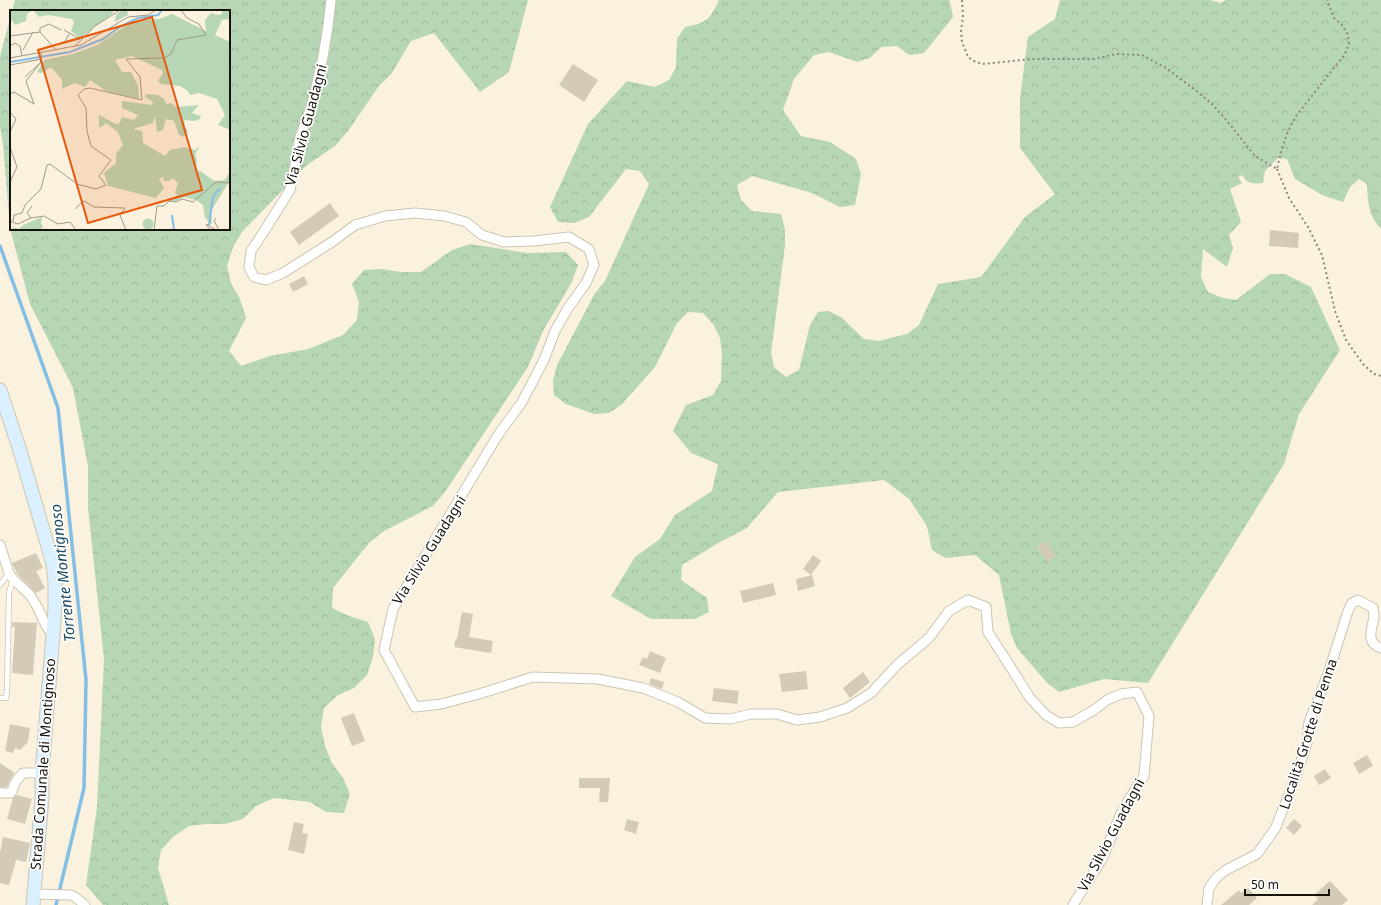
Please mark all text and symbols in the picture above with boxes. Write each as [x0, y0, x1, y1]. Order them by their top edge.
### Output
inset map [10, 10, 230, 230]
street label: Via Silvio Guadagni [280, 62, 331, 188]
street label: Via Silvio Guadagni [387, 492, 470, 608]
water label: Torrente Montignoso [45, 503, 79, 643]
street label: Località Grotte di Penna [1274, 656, 1341, 812]
street label: Strada Comunale di Montignoso [26, 657, 59, 870]
street label: Via Silvio Guadagni [1073, 775, 1148, 895]
scale bar [1245, 871, 1329, 897]
text: 50 m [1251, 876, 1279, 893]

